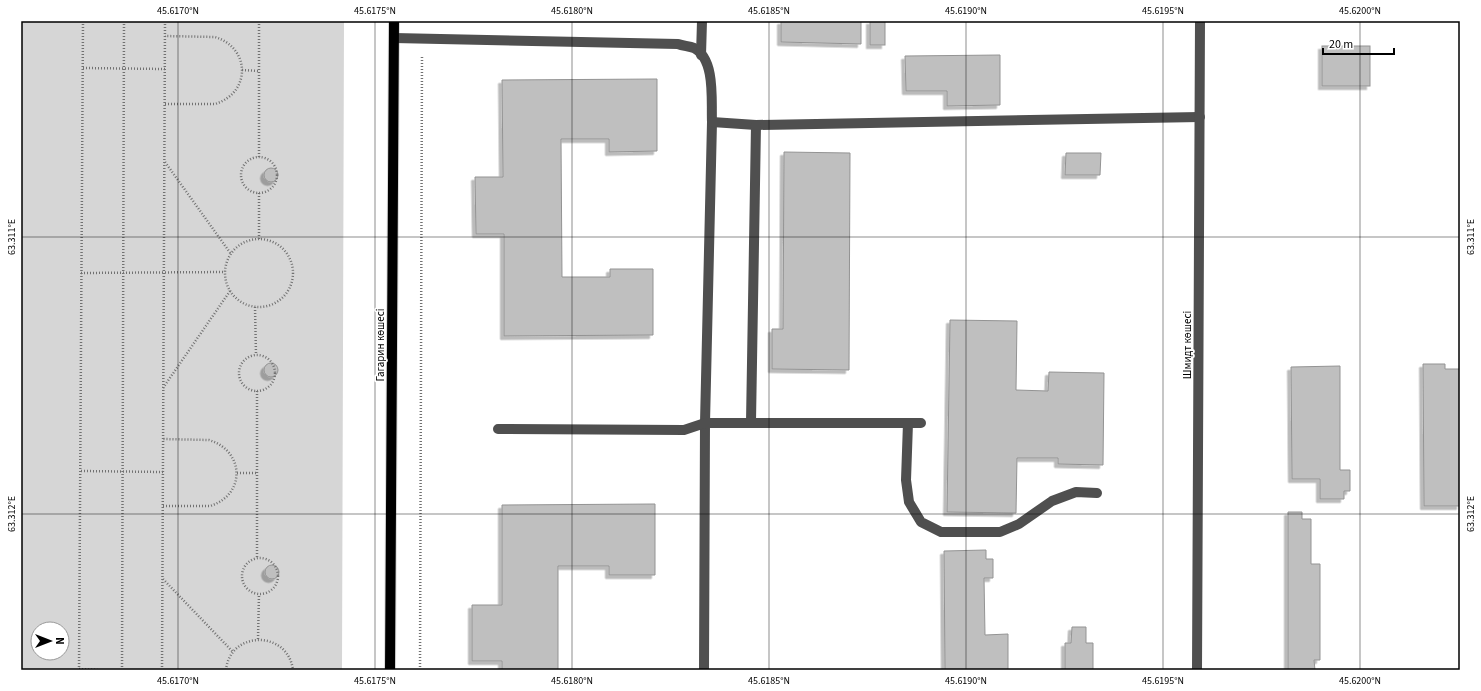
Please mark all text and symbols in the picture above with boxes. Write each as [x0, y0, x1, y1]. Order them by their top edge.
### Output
text: 45.6170°N [157, 4, 199, 18]
text: 45.6175°N [354, 4, 396, 18]
text: 45.6180°N [551, 4, 593, 18]
text: 45.6185°N [748, 4, 790, 18]
text: 45.6190°N [945, 4, 987, 18]
text: 45.6195°N [1142, 4, 1184, 18]
text: 45.6200°N [1339, 4, 1381, 18]
scale bar [1323, 30, 1394, 56]
text: 20 m [1329, 36, 1353, 53]
text: 63.311°E [5, 219, 19, 255]
text: 63.311°E [1464, 219, 1478, 255]
street label: Гагарин көшесі [373, 308, 388, 382]
street label: Шмидт көшесі [1180, 311, 1195, 379]
text: 63.312°E [5, 496, 19, 532]
text: 63.312°E [1464, 496, 1478, 532]
north arrow [30, 621, 70, 661]
text: N [52, 637, 67, 645]
text: 45.6170°N [157, 674, 199, 688]
text: 45.6175°N [354, 674, 396, 688]
text: 45.6180°N [551, 674, 593, 688]
text: 45.6185°N [748, 674, 790, 688]
text: 45.6190°N [945, 674, 987, 688]
text: 45.6195°N [1142, 674, 1184, 688]
text: 45.6200°N [1339, 674, 1381, 688]

